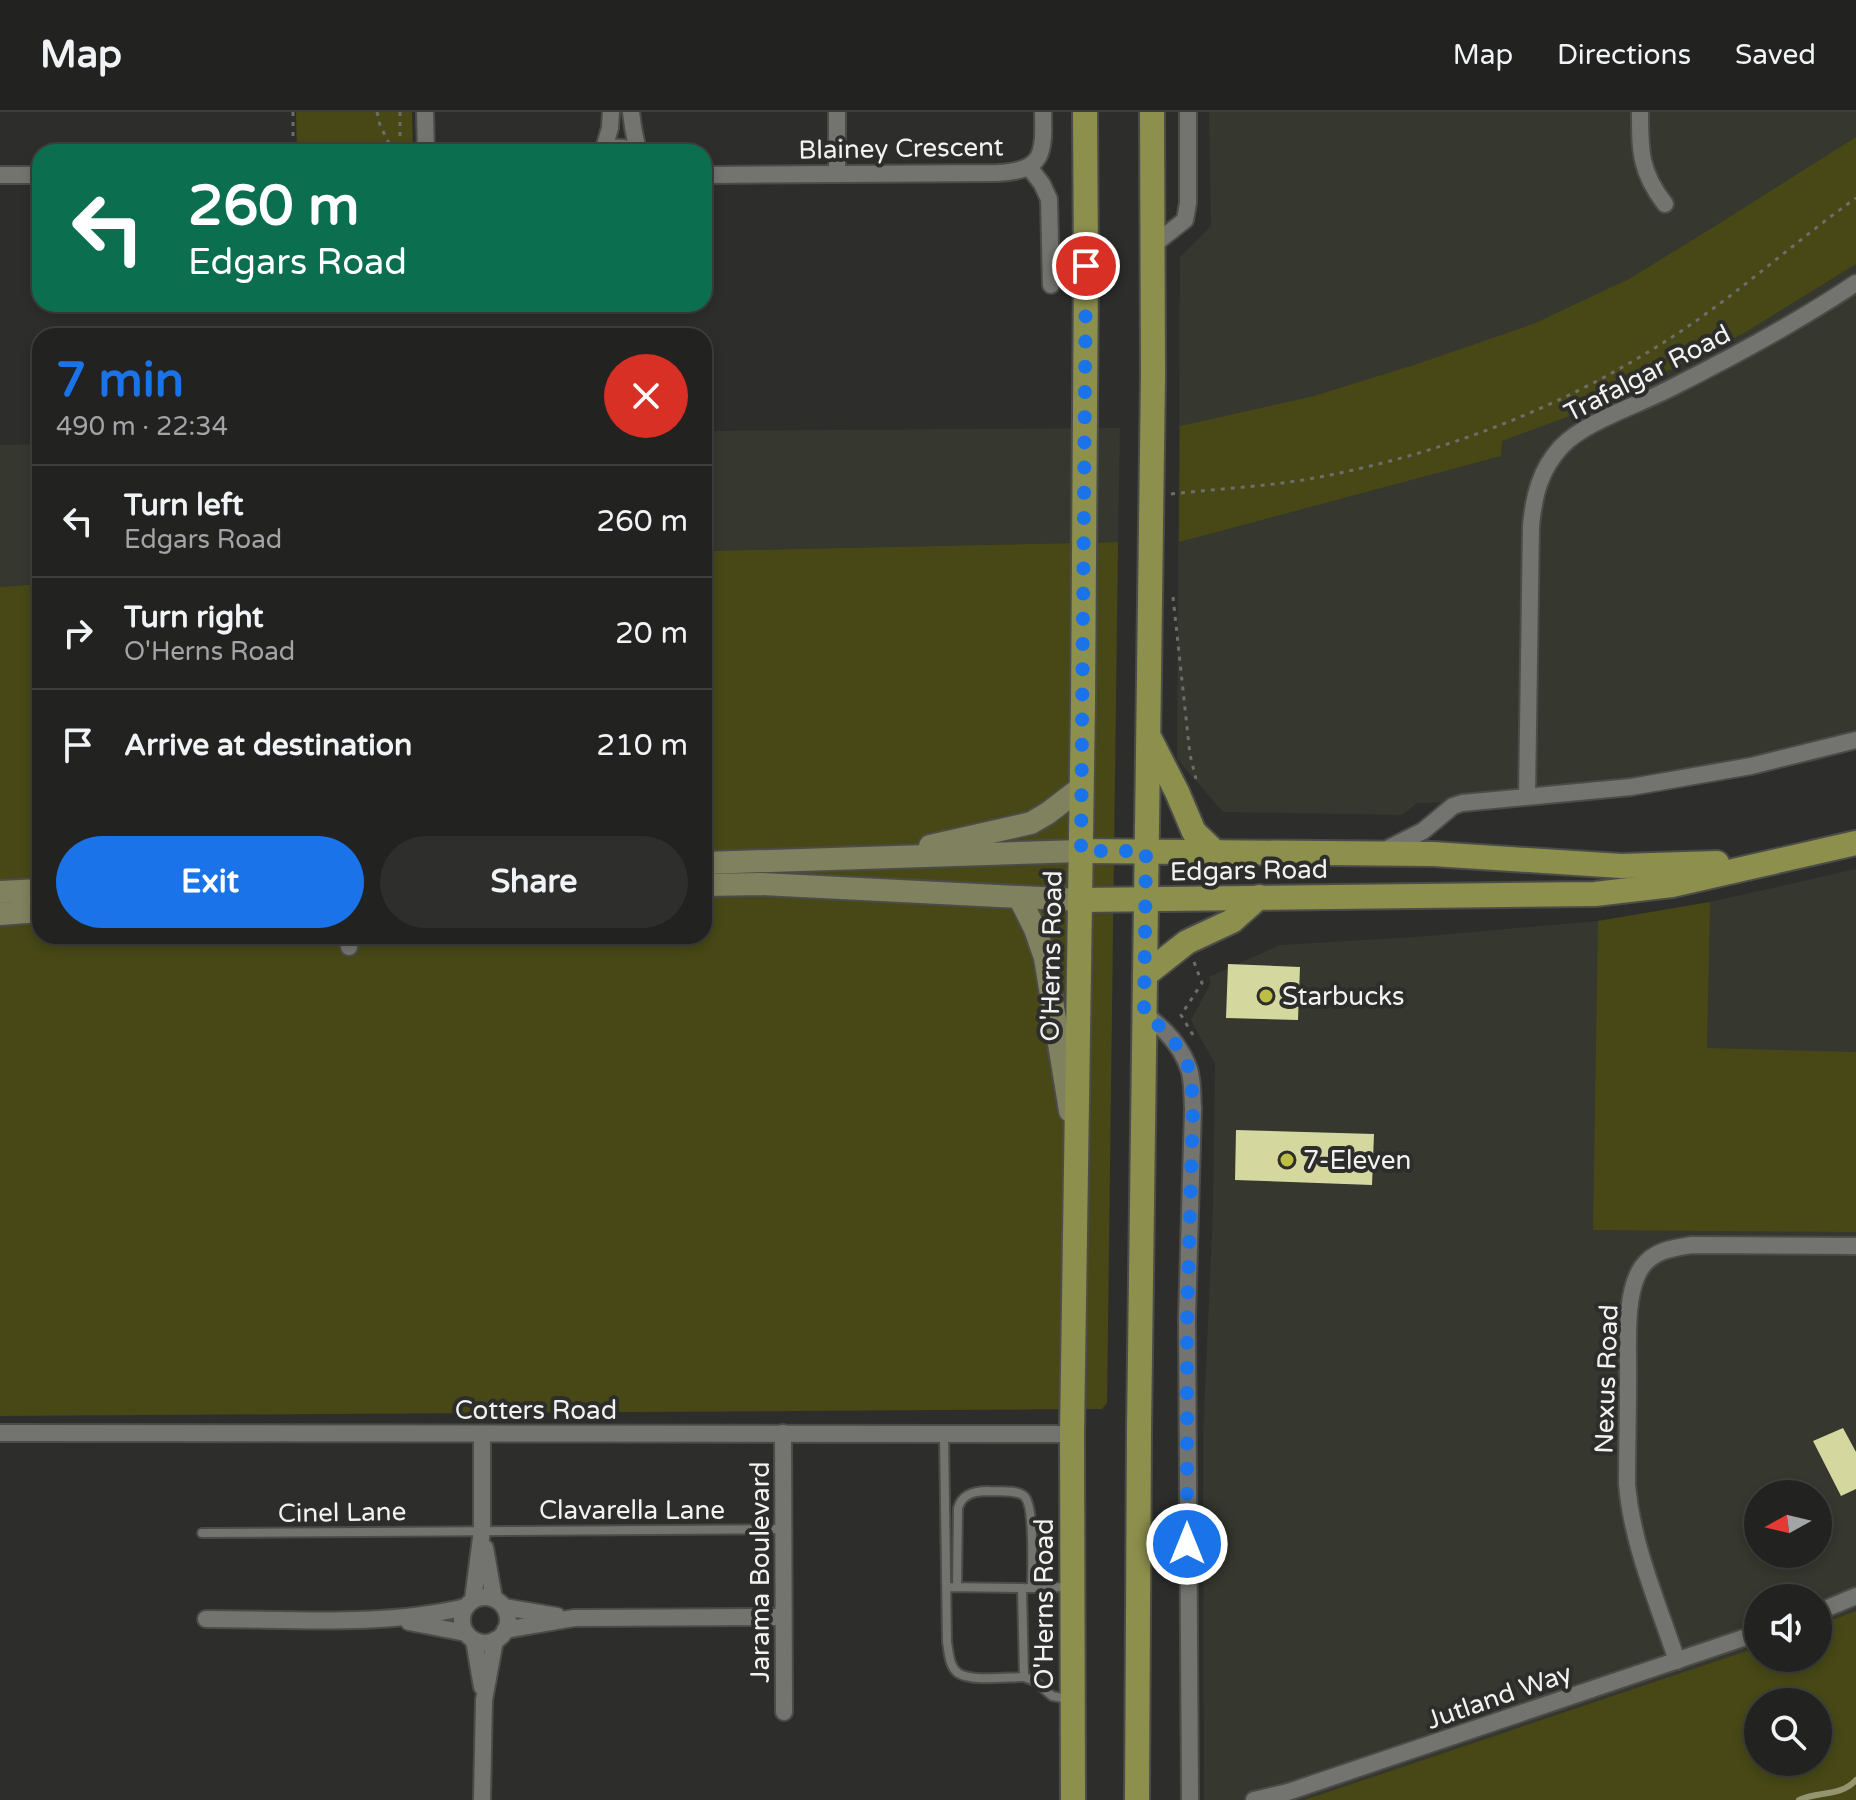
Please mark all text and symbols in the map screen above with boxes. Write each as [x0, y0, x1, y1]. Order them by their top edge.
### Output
text: Map [40, 32, 122, 78]
text: Map [1453, 38, 1513, 72]
text: Directions [1557, 38, 1691, 72]
text: Saved [1735, 38, 1816, 72]
street label: Blainey Crescent [798, 131, 1004, 166]
text: 260 m [188, 173, 359, 240]
icon: left [56, 176, 160, 280]
pin [1052, 232, 1120, 300]
text: Edgars Road [188, 241, 407, 284]
icon: arrive [1064, 244, 1108, 288]
street label: Trafalgar Road [1559, 318, 1735, 429]
text: 7 min [56, 352, 184, 410]
button: close [604, 354, 688, 438]
text: 490 m · 22:34 [56, 411, 228, 442]
text: Turn left [124, 487, 243, 524]
icon: left [56, 499, 100, 543]
text: 260 m [596, 503, 688, 540]
text: Edgars Road [124, 524, 282, 555]
text: Turn right [124, 599, 264, 636]
icon: right [56, 611, 100, 655]
text: 20 m [615, 615, 688, 652]
text: O'Herns Road [124, 636, 295, 667]
icon: arrive [56, 723, 100, 767]
text: Arrive at destination [124, 727, 412, 764]
text: 210 m [596, 727, 688, 764]
button: Exit [56, 836, 364, 928]
button: Share [380, 836, 688, 928]
street label: Edgars Road [1170, 854, 1328, 887]
street label: O'Herns Road [1035, 870, 1068, 1042]
place label: Starbucks [1282, 981, 1405, 1012]
marker: Starbucks [1257, 987, 1275, 1005]
place label: 7-Eleven [1303, 1145, 1411, 1176]
marker: 7-Eleven [1278, 1151, 1296, 1169]
street label: Nexus Road [1588, 1304, 1625, 1454]
street label: Cotters Road [455, 1395, 617, 1426]
street label: Jarama Boulevard [745, 1461, 776, 1683]
north arrow [1744, 1480, 1832, 1568]
map controls [1744, 1480, 1832, 1776]
street label: Clavarella Lane [539, 1495, 725, 1526]
street label: Cinel Lane [278, 1496, 407, 1529]
position arrow [1145, 1502, 1229, 1586]
street label: O'Herns Road [1029, 1518, 1060, 1690]
button: sound [1744, 1584, 1832, 1672]
street label: Jutland Way [1422, 1657, 1576, 1736]
button: search [1744, 1688, 1832, 1776]

